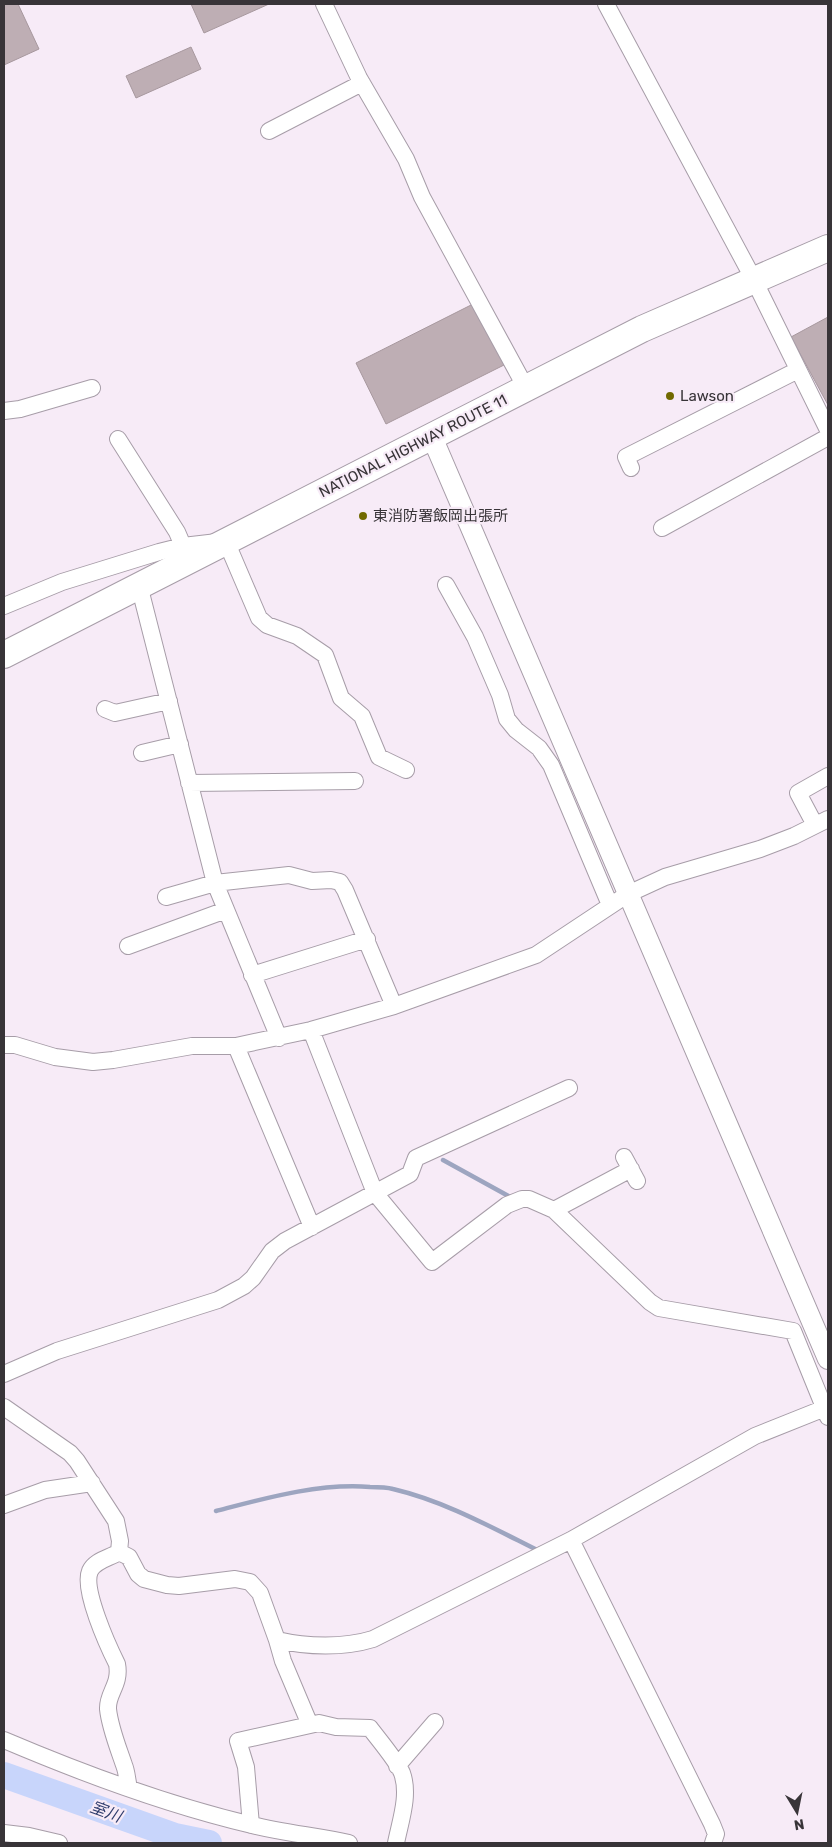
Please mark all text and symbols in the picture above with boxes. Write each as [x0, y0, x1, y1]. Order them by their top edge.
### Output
place label: Lawson [680, 387, 734, 405]
marker: Lawson [664, 390, 676, 402]
street label: NATIONAL HIGHWAY ROUTE 11 [316, 391, 510, 501]
place label: 東消防署飯岡出張所 [373, 507, 508, 525]
marker: 東消防署飯岡出張所 [357, 510, 369, 522]
north arrow [772, 1787, 822, 1837]
water label: 室川 [88, 1797, 126, 1827]
text: N [793, 1815, 806, 1834]

